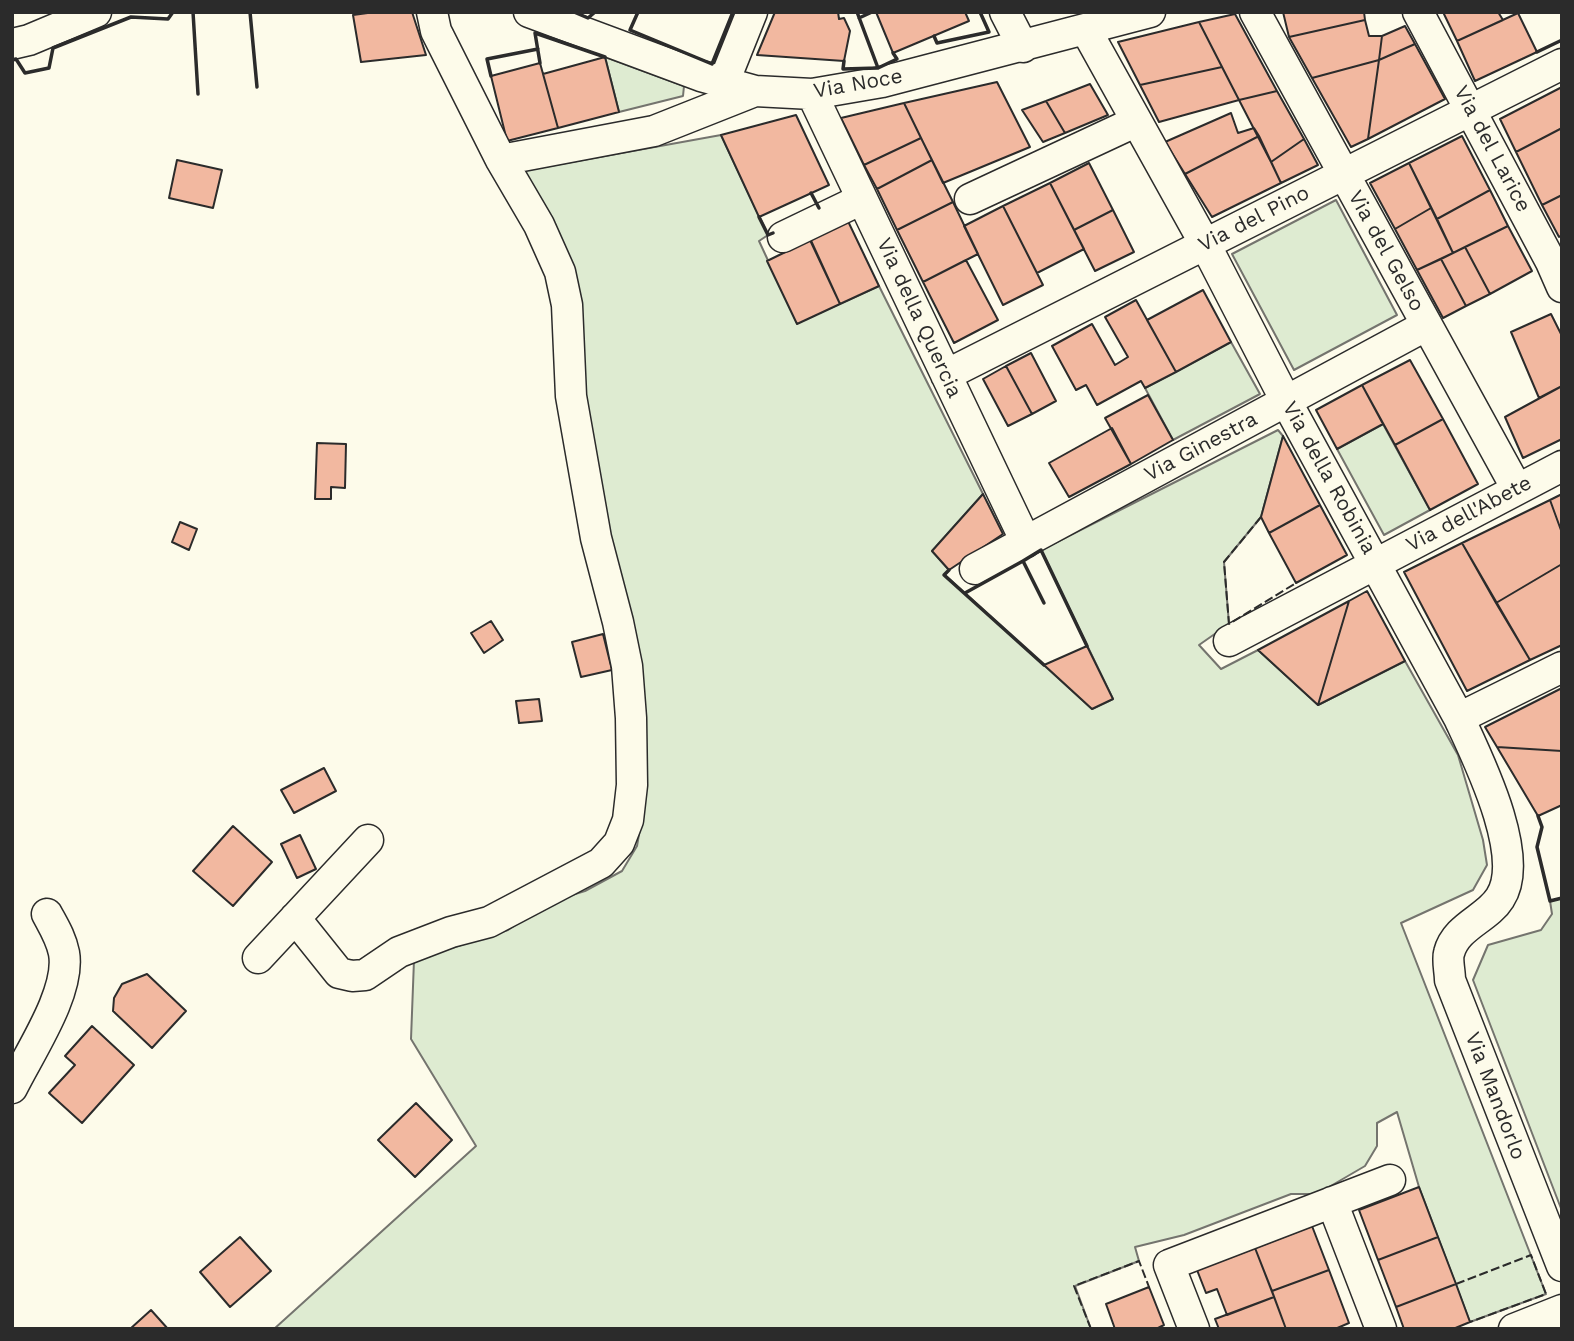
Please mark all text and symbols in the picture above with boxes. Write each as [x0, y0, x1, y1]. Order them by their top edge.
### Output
street label: Via Noce [812, 64, 904, 104]
street label: Via del Larice [1448, 81, 1536, 217]
street label: Via del Pino [1194, 180, 1314, 258]
street label: Via del Gelso [1342, 186, 1430, 316]
street label: Via della Quercia [871, 234, 967, 402]
street label: Via della Robinia [1277, 397, 1381, 559]
street label: Via Ginestra [1140, 407, 1262, 487]
street label: Via dell'Abete [1402, 470, 1536, 558]
street label: Via Mandorlo [1459, 1029, 1531, 1163]

